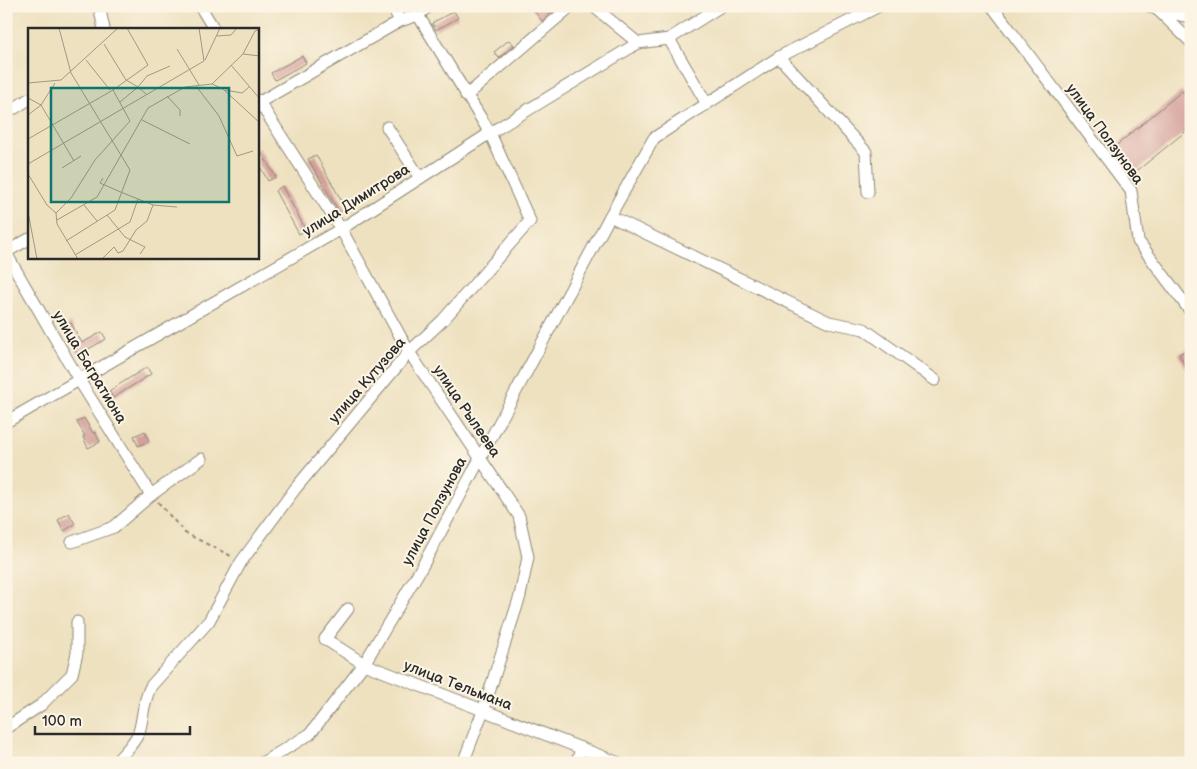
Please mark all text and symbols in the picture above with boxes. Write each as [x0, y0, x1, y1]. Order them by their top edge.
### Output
inset map [28, 28, 259, 259]
street label: улица Ползунова [1062, 80, 1148, 189]
street label: улица Димитрова [299, 160, 413, 241]
street label: улица Багратиона [48, 307, 131, 427]
street label: улица Кутузова [325, 333, 410, 427]
street label: улица Рылеева [429, 361, 505, 461]
street label: улица Ползунова [398, 454, 471, 569]
street label: улица Тельмана [401, 656, 515, 715]
scale bar [35, 704, 190, 736]
text: 100 m [42, 712, 82, 731]

